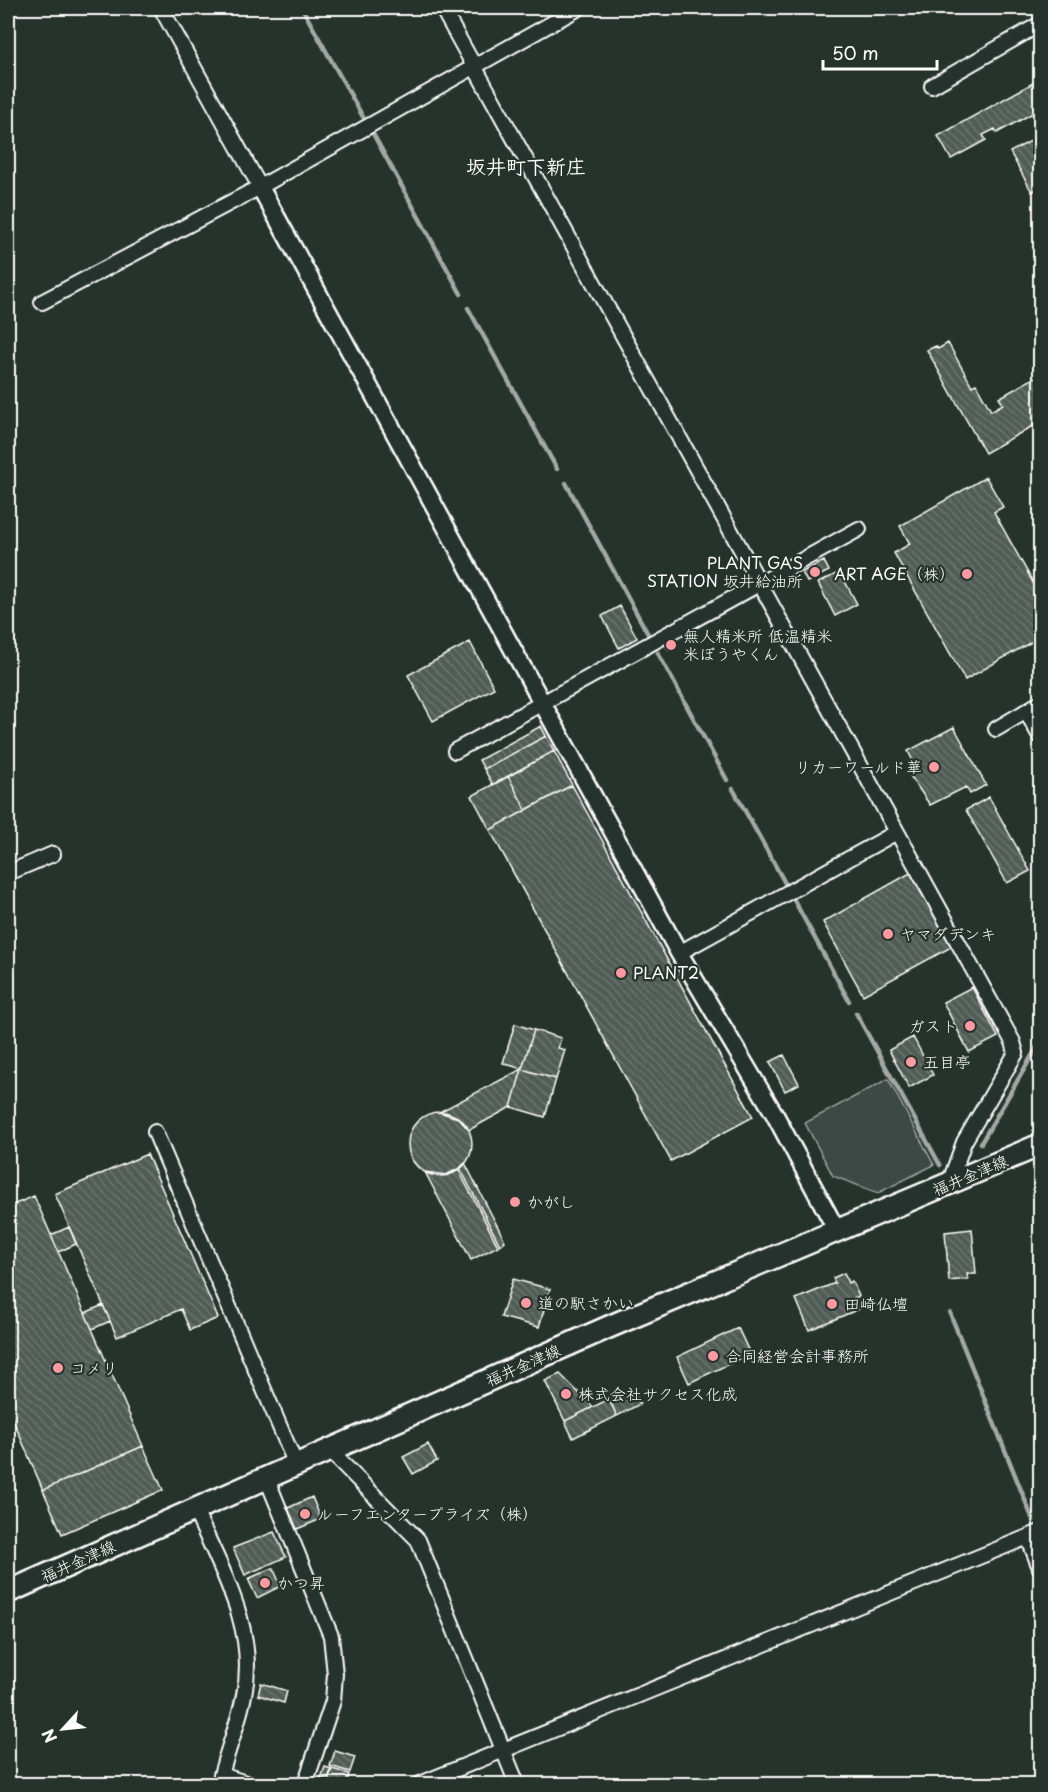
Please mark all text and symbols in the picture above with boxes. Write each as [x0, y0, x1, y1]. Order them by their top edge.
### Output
scale bar [823, 33, 937, 71]
text: 50 m [832, 39, 879, 66]
district label: 坂井町下新庄 [466, 151, 586, 181]
place label: PLANT GAS STATION 坂井給油所 [647, 550, 803, 592]
place label: ART AGE（株） [834, 561, 955, 585]
marker: PLANT GAS STATION 坂井給油所 [808, 565, 822, 579]
marker: ART AGE（株） [960, 567, 974, 581]
place label: 無人精米所 低温精米 米ぼうやくん [683, 623, 832, 665]
marker: 無人精米所 低温精米 米ぼうやくん [664, 638, 678, 652]
place label: リカーワールド華 [795, 754, 922, 778]
marker: リカーワールド華 [927, 760, 941, 774]
place label: ヤマダデンキ [900, 921, 996, 945]
marker: ヤマダデンキ [881, 927, 895, 941]
place label: PLANT2 [633, 960, 699, 984]
marker: PLANT2 [614, 966, 628, 980]
place label: ガスト [908, 1013, 958, 1037]
marker: ガスト [963, 1019, 977, 1033]
place label: 五目亭 [923, 1049, 971, 1073]
marker: 五目亭 [904, 1055, 918, 1069]
street label: 福井金津線 [928, 1147, 1011, 1201]
place label: かがし [527, 1189, 575, 1213]
marker: かがし [508, 1195, 522, 1209]
place label: 道の駅さかい [538, 1290, 634, 1314]
place label: 田崎仏壇 [844, 1291, 908, 1315]
marker: 道の駅さかい [519, 1296, 533, 1310]
marker: 田崎仏壇 [825, 1297, 839, 1311]
street label: 福井金津線 [481, 1337, 564, 1391]
place label: 合同経営会計事務所 [725, 1343, 869, 1367]
marker: 合同経営会計事務所 [706, 1349, 720, 1363]
place label: コメリ [70, 1355, 118, 1379]
marker: コメリ [51, 1361, 65, 1375]
place label: 株式会社サクセス化成 [578, 1381, 737, 1405]
marker: 株式会社サクセス化成 [559, 1387, 573, 1401]
place label: ルーフエンタープライズ（株） [317, 1501, 538, 1525]
marker: ルーフエンタープライズ（株） [298, 1507, 312, 1521]
street label: 福井金津線 [36, 1533, 119, 1587]
place label: かつ昇 [277, 1570, 325, 1594]
marker: かつ昇 [258, 1576, 272, 1590]
north arrow [33, 1699, 93, 1759]
text: N [35, 1725, 62, 1747]

